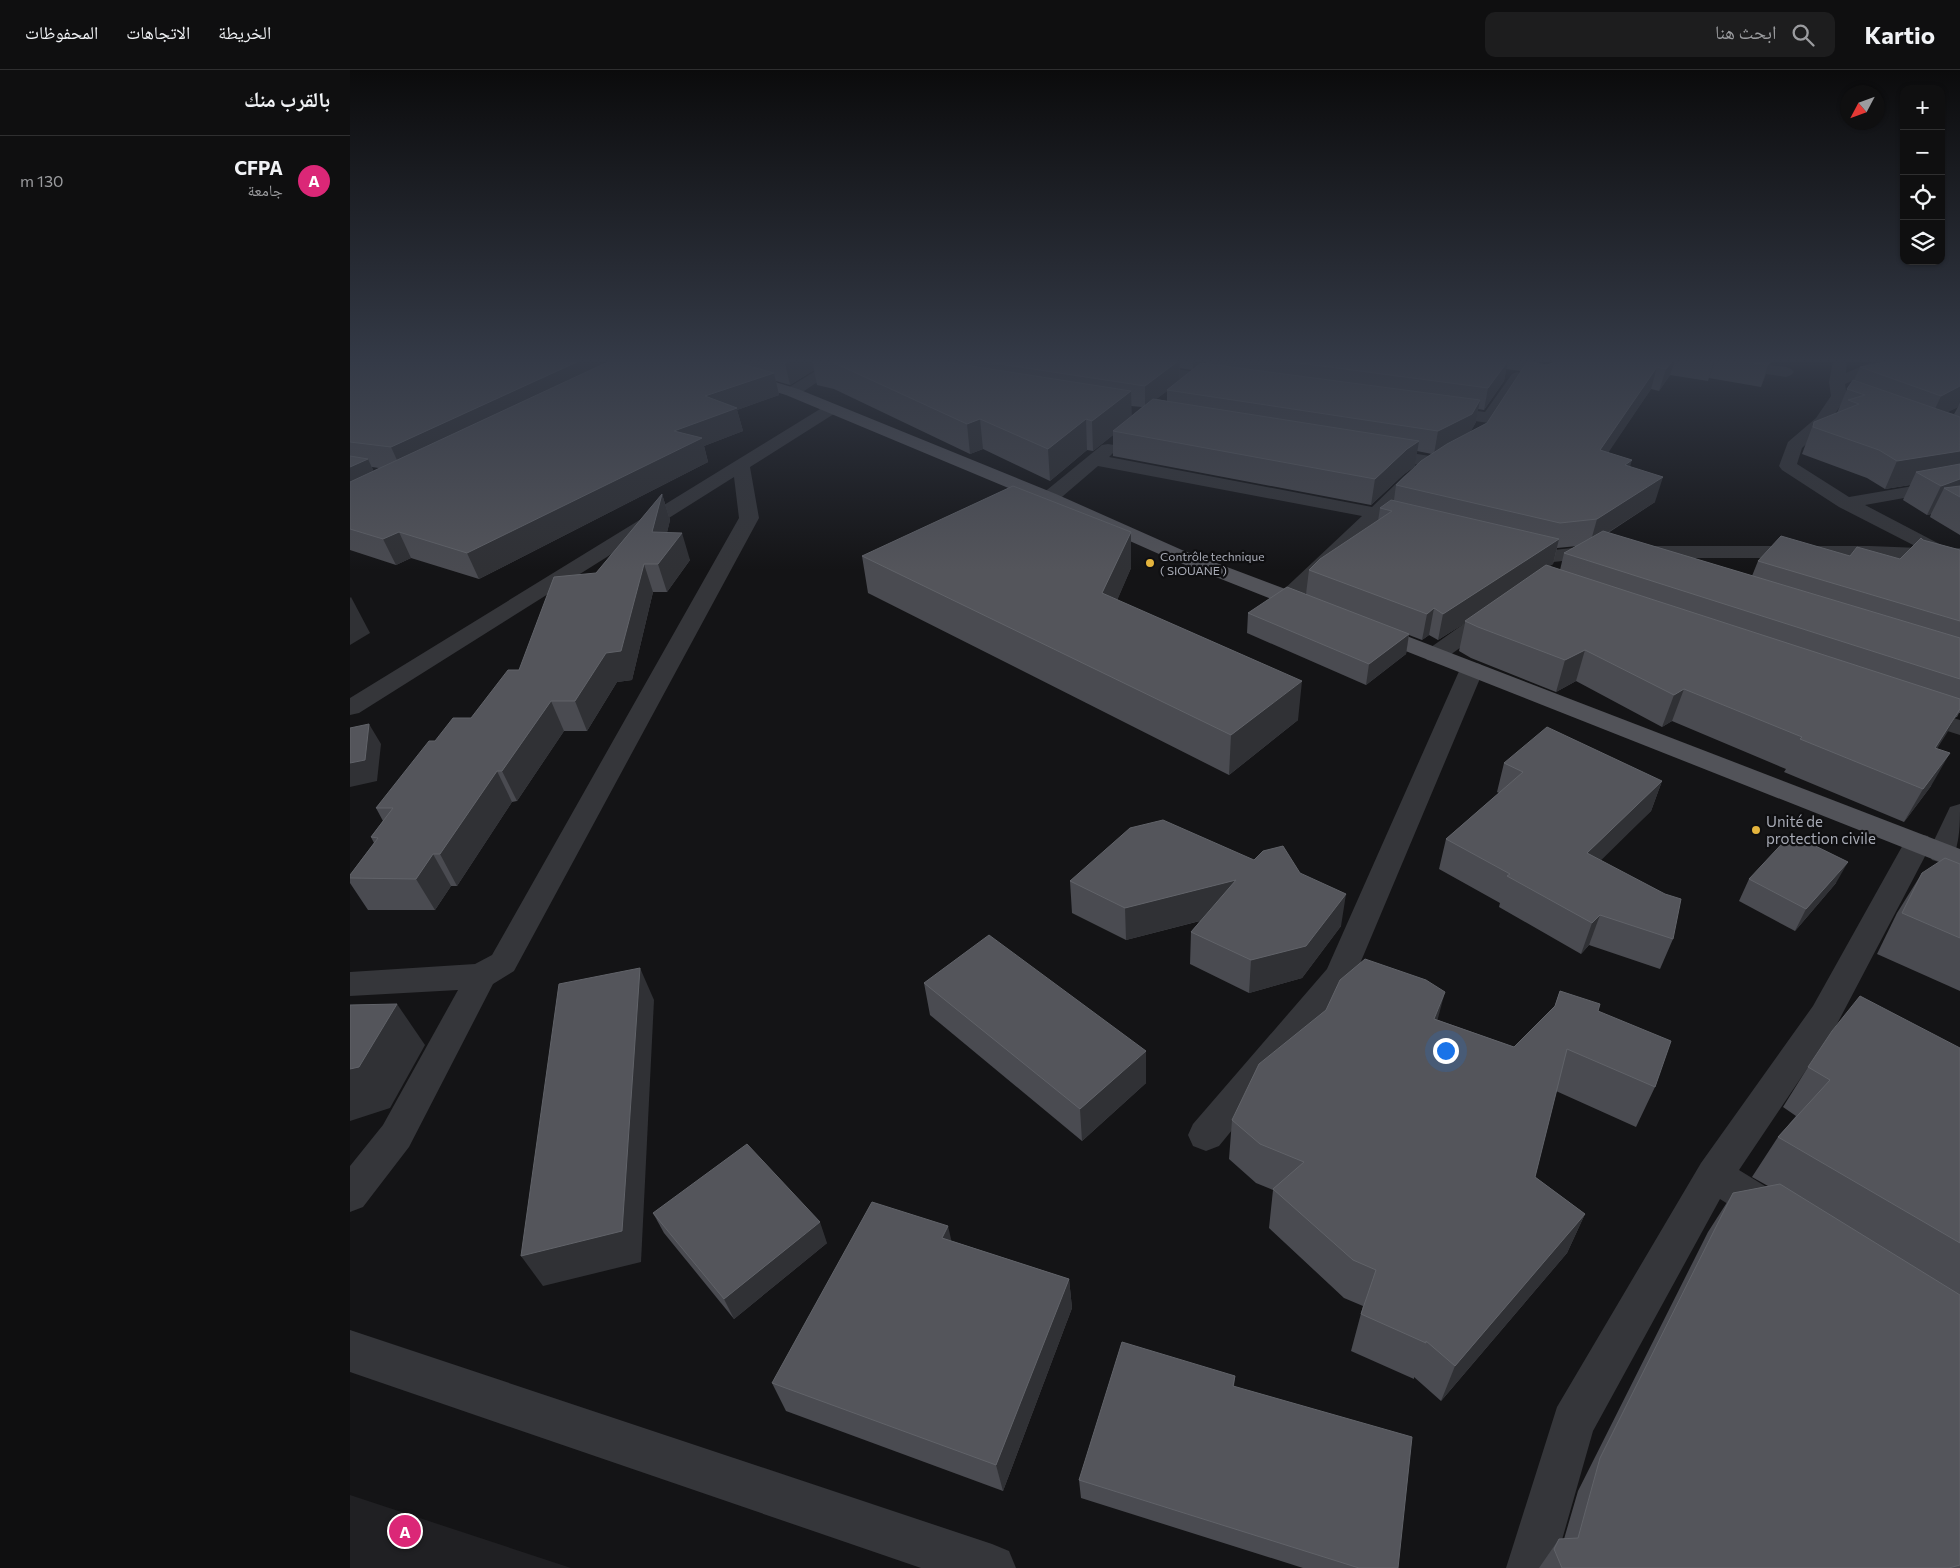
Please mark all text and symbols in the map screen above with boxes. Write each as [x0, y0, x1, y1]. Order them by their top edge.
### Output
search box [1485, 12, 1835, 57]
text: ابحث هنا [1715, 20, 1777, 43]
text: Kartio [1865, 20, 1935, 49]
text: المحفوظات [25, 21, 98, 43]
text: الاتجاهات [126, 21, 190, 43]
text: الخريطة [218, 21, 271, 43]
icon: search [1789, 21, 1817, 49]
north arrow [1840, 85, 1885, 130]
map controls [1900, 85, 1945, 265]
button: + [1900, 85, 1945, 130]
text: بالقرب منك [244, 86, 330, 111]
button: − [1900, 130, 1945, 175]
text: CFPA [234, 156, 283, 179]
text: 130 m [20, 171, 63, 190]
text: A [308, 171, 320, 190]
button: locate [1900, 175, 1945, 220]
text: جامعة [248, 180, 283, 199]
button: layers [1900, 220, 1945, 265]
place label: Contrôle technique ( SIOUANE ) [1160, 549, 1265, 577]
marker: Contrôle technique ( SIOUANE ) [1144, 557, 1156, 569]
place label: Unité de protection civile [1766, 812, 1876, 847]
marker: Unité de protection civile [1750, 824, 1762, 836]
your location [1433, 1038, 1459, 1064]
pin: A [389, 1512, 421, 1550]

